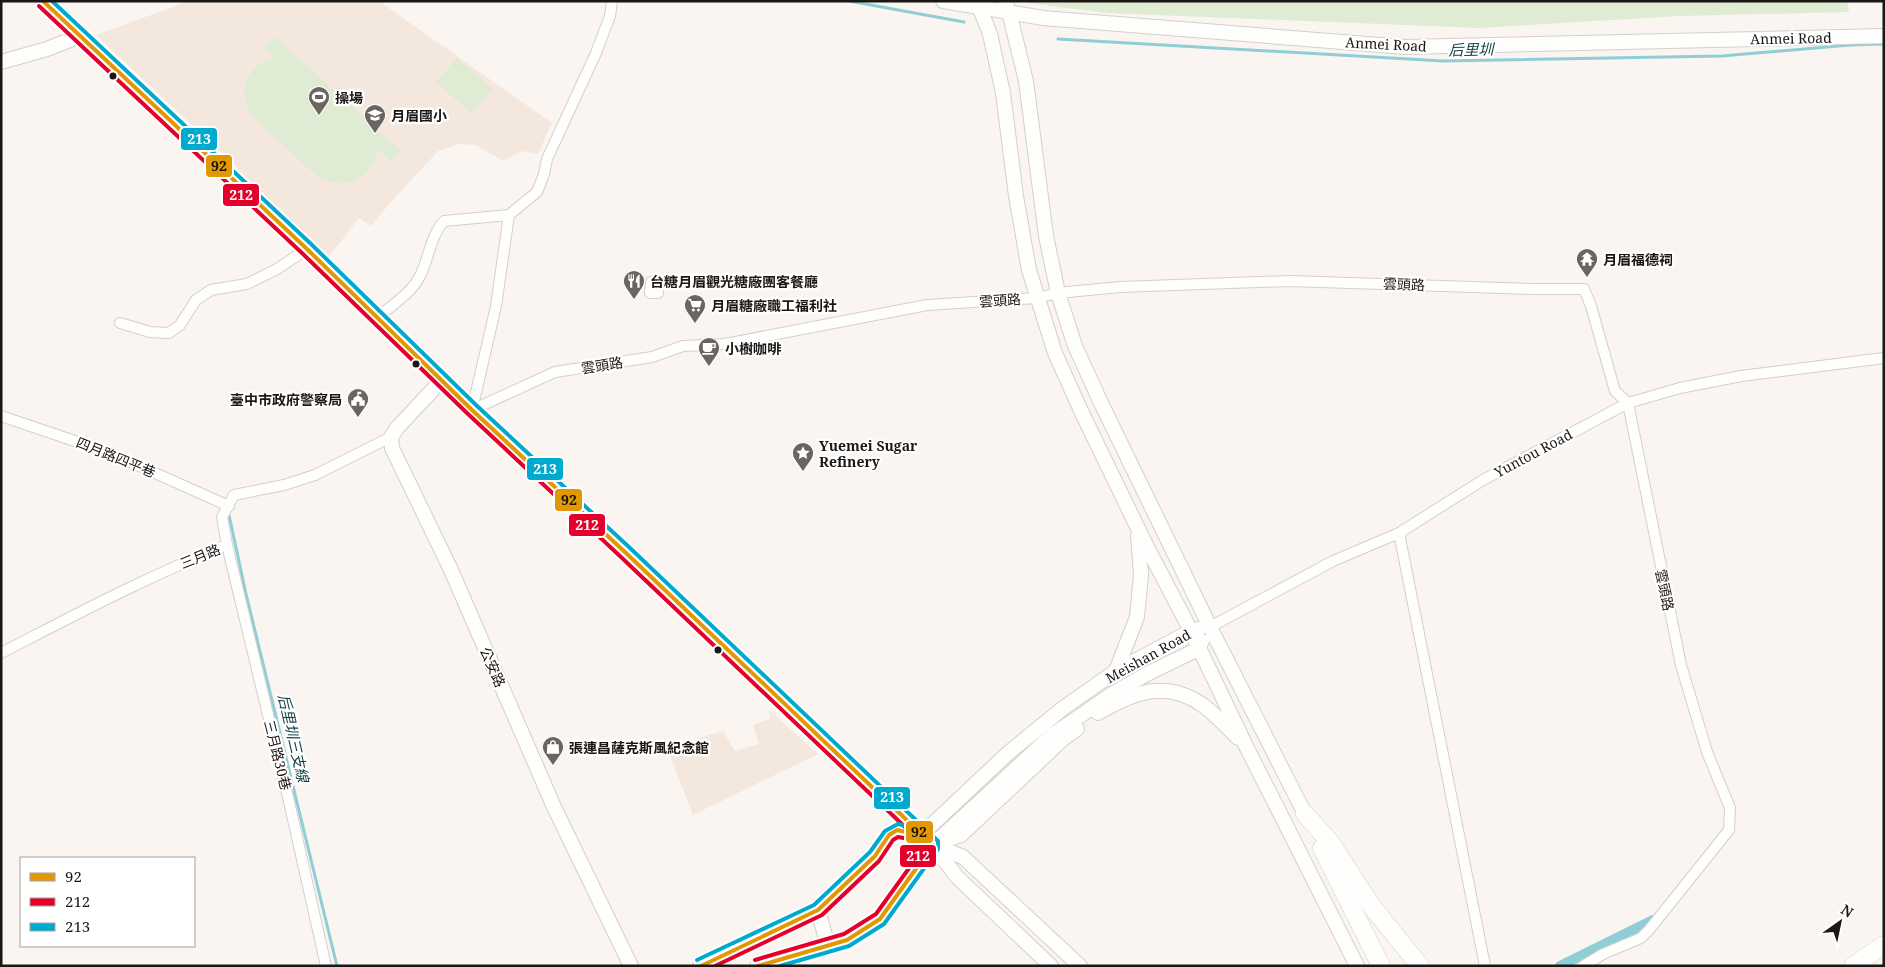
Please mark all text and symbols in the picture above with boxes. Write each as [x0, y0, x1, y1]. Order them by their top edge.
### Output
street label: Anmei Road [1750, 28, 1832, 48]
street label: Anmei Road [1345, 32, 1428, 56]
water label: 后里圳 [1448, 39, 1496, 59]
unlabelled marker [108, 71, 118, 81]
sports icon: 操場 [307, 85, 331, 116]
place label: 操場 [335, 88, 363, 107]
school or university icon: 月眉國小 [363, 103, 387, 134]
place label: 月眉國小 [391, 106, 447, 125]
line badge: 213 [180, 127, 218, 151]
text: 213 [187, 129, 211, 148]
line badge: 92 [205, 154, 233, 178]
text: 92 [211, 156, 227, 175]
line badge: 212 [222, 183, 260, 207]
text: 212 [229, 185, 253, 204]
temple icon: 月眉福德祠 [1575, 247, 1599, 278]
place label: 月眉福德祠 [1603, 250, 1673, 269]
restaurant icon: 台糖月眉觀光糖廠團客餐廳 [622, 269, 646, 300]
place label: 台糖月眉觀光糖廠團客餐廳 [650, 272, 818, 291]
street label: 雲頭路 [1383, 274, 1425, 294]
street label: 雲頭路 [978, 289, 1022, 311]
supermarket icon: 月眉糖廠職工福利社 [683, 293, 707, 324]
place label: 月眉糖廠職工福利社 [711, 296, 837, 315]
cafe icon: 小樹咖啡 [697, 336, 721, 367]
place label: 小樹咖啡 [725, 339, 782, 358]
street label: 雲頭路 [580, 352, 624, 378]
unlabelled marker [411, 359, 421, 369]
public building icon: 臺中市政府警察局 [346, 387, 370, 418]
place label: 臺中市政府警察局 [230, 390, 342, 409]
street label: Yuntou Road [1490, 424, 1576, 482]
street label: 四月路四平巷 [73, 432, 159, 482]
place label: Yuemei Sugar Refinery [819, 436, 918, 471]
place icon: Yuemei Sugar Refinery [791, 441, 815, 472]
line badge: 213 [526, 457, 564, 481]
text: 213 [533, 459, 557, 478]
line badge: 92 [554, 488, 583, 512]
text: 92 [561, 490, 577, 509]
line badge: 212 [568, 513, 606, 537]
text: 212 [575, 515, 599, 534]
street label: 三月路 [177, 539, 223, 573]
street label: 雲頭路 [1651, 567, 1679, 613]
street label: Meishan Road [1102, 625, 1194, 687]
street label: 公安路 [476, 644, 510, 690]
unlabelled marker [713, 645, 723, 655]
water label: 后里圳三支線 [274, 692, 314, 786]
street label: 三月路30巷 [260, 718, 296, 792]
shop icon: 張連昌薩克斯風紀念館 [541, 735, 565, 766]
place label: 張連昌薩克斯風紀念館 [569, 738, 709, 757]
line badge: 213 [873, 786, 911, 810]
text: 213 [880, 787, 904, 806]
line badge: 92 [905, 820, 934, 844]
text: 92 [911, 822, 927, 841]
line badge: 212 [899, 844, 937, 868]
text: 212 [906, 846, 930, 865]
legend [20, 857, 195, 947]
text: 92 [65, 866, 82, 886]
text: 212 [65, 891, 90, 911]
north arrow [1815, 897, 1865, 947]
text: N [1838, 900, 1857, 922]
text: 213 [65, 916, 90, 936]

